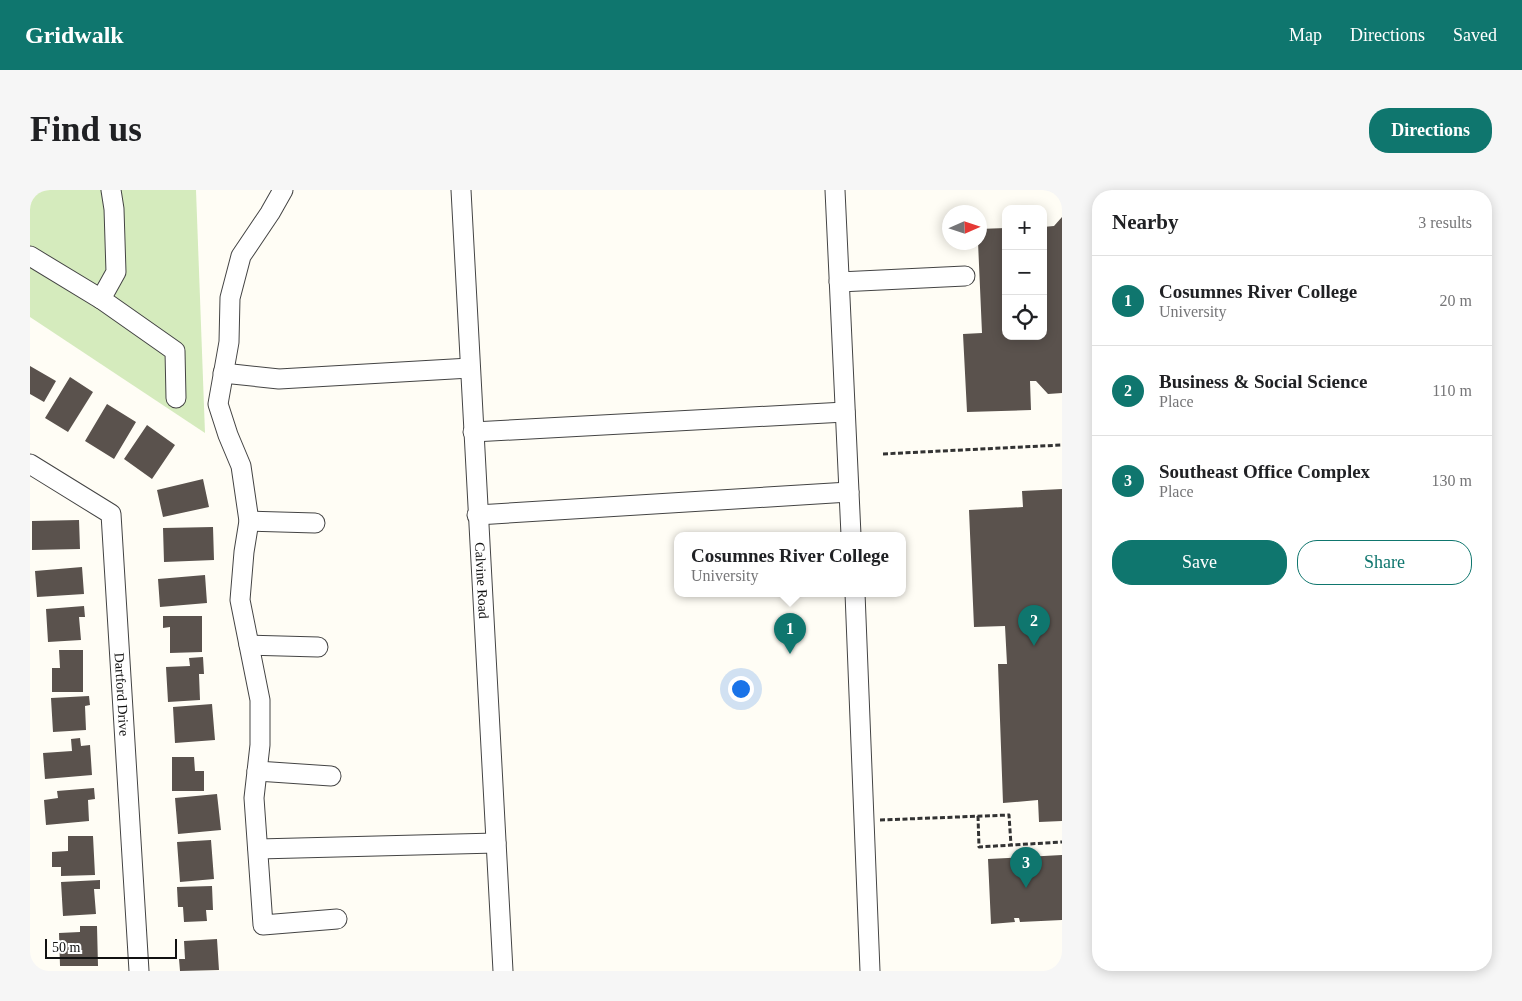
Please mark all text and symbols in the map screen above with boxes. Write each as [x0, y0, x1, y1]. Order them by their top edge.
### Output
text: Gridwalk [25, 22, 124, 48]
text: Map [1289, 25, 1322, 45]
text: Directions [1350, 25, 1425, 45]
text: Saved [1453, 25, 1497, 45]
button: Directions [1369, 108, 1492, 153]
text: Find us [30, 110, 142, 149]
north arrow [942, 205, 987, 250]
map controls [1002, 205, 1047, 340]
button: + [1002, 205, 1047, 250]
text: Nearby [1112, 210, 1179, 234]
text: 3 results [1418, 214, 1472, 231]
button: − [1002, 250, 1047, 295]
text: Cosumnes River College [1159, 281, 1357, 302]
text: 1 [1124, 292, 1132, 309]
text: 20 m [1440, 292, 1472, 309]
button: locate [1002, 295, 1047, 340]
text: University [1159, 303, 1227, 320]
text: Business & Social Science [1159, 371, 1367, 392]
text: 2 [1124, 382, 1132, 399]
text: 110 m [1432, 382, 1472, 399]
text: Place [1159, 393, 1194, 410]
text: Southeast Office Complex [1159, 461, 1370, 482]
text: 3 [1124, 472, 1132, 489]
text: 130 m [1432, 472, 1472, 489]
text: Place [1159, 483, 1194, 500]
popup [674, 532, 906, 597]
button: Save [1112, 540, 1287, 585]
button: Share [1297, 540, 1472, 585]
street label: Calvine Road [472, 542, 491, 619]
text: Cosumnes River College [691, 545, 889, 566]
text: University [691, 567, 759, 584]
pin: 2 [1018, 605, 1050, 646]
pin: 1 [774, 613, 806, 654]
street label: Dartford Drive [112, 652, 132, 737]
your location [728, 676, 754, 702]
pin: 3 [1010, 847, 1042, 888]
scale bar [45, 936, 178, 959]
text: 50 m [52, 940, 80, 955]

